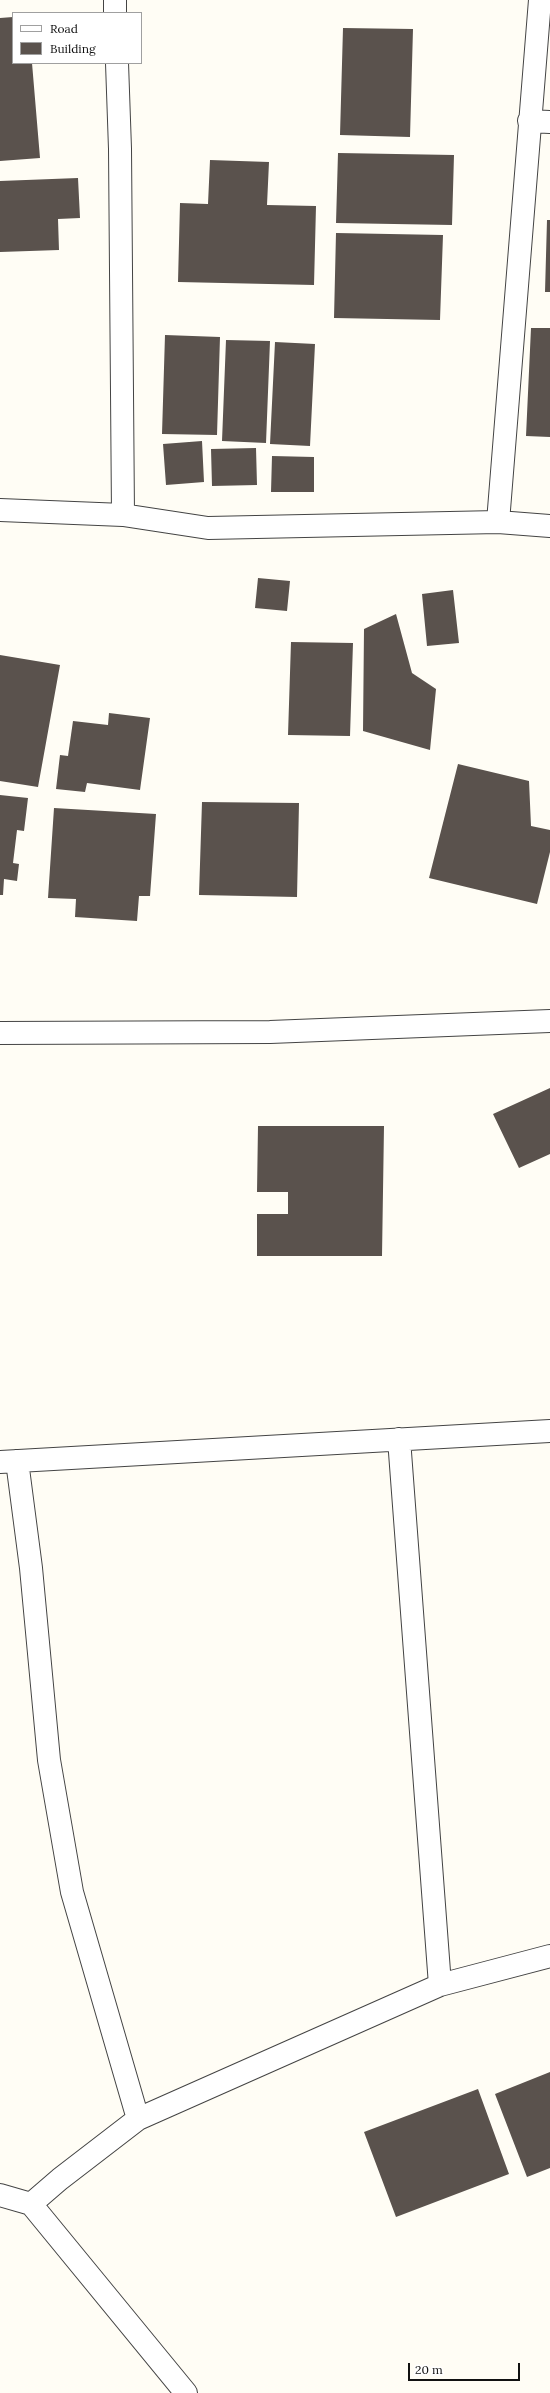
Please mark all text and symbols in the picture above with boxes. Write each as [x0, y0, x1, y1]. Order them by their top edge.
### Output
legend [12, 12, 142, 64]
text: Road [50, 21, 78, 36]
text: Building [50, 41, 96, 56]
scale bar [410, 2355, 522, 2381]
text: 20 m [415, 2362, 443, 2377]

